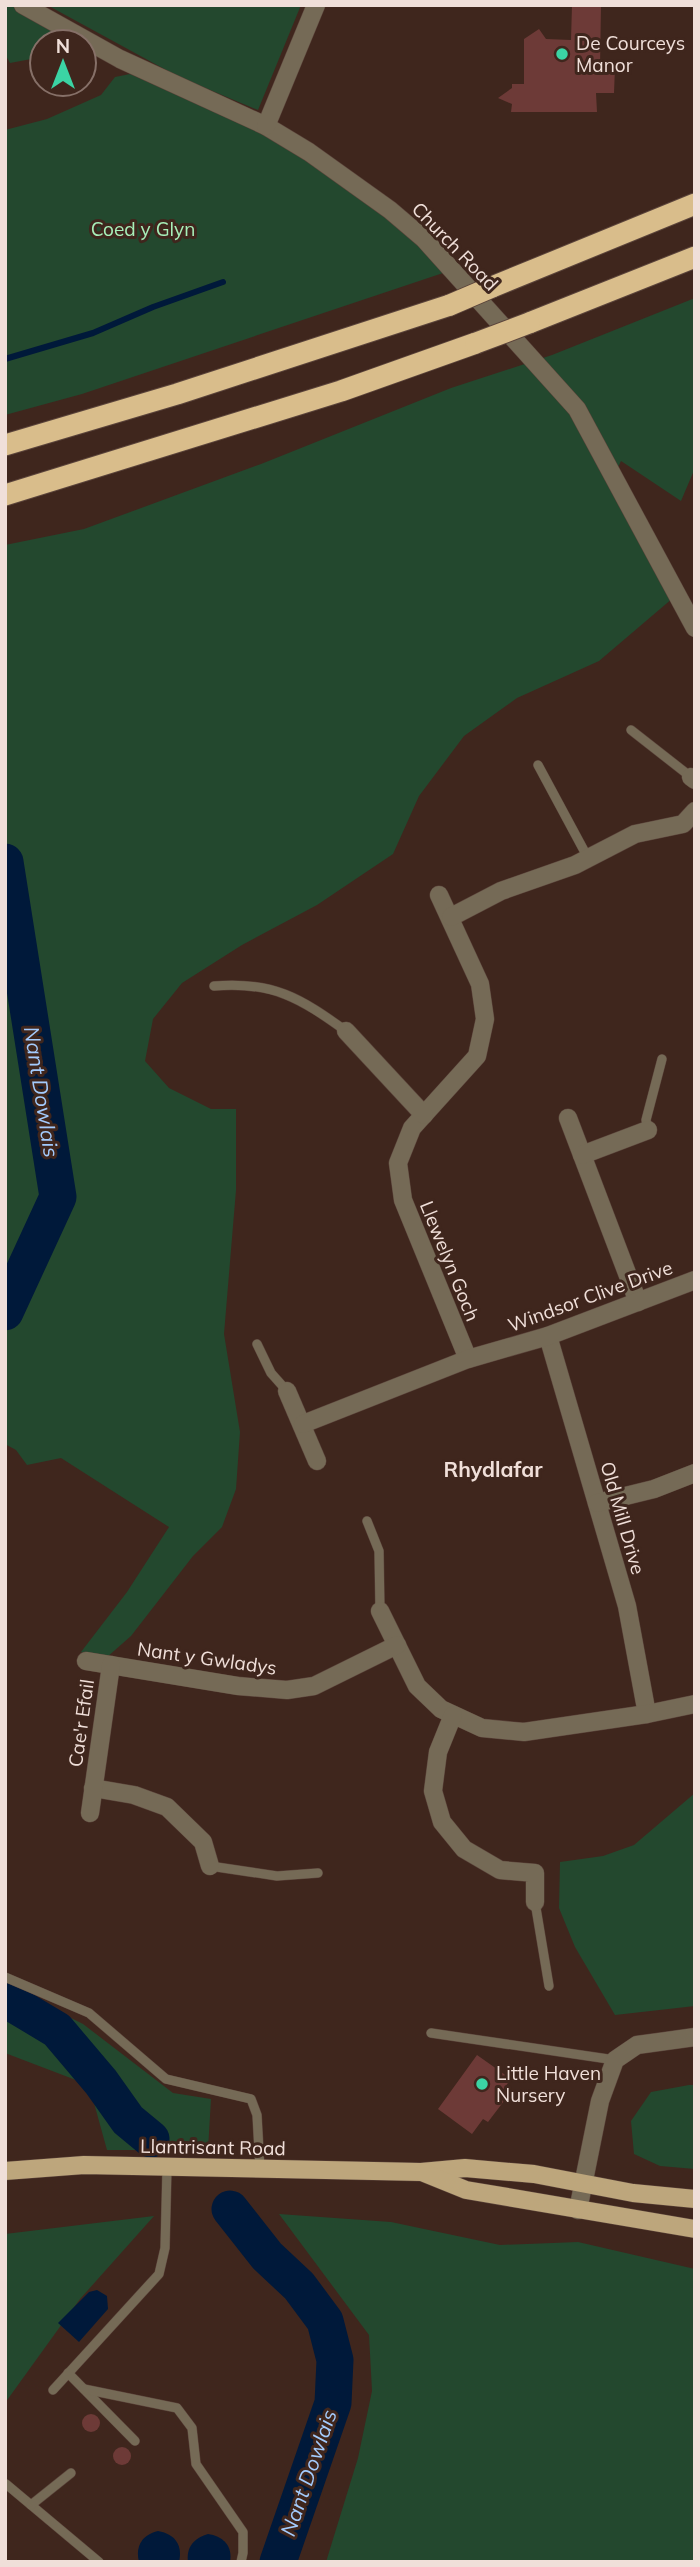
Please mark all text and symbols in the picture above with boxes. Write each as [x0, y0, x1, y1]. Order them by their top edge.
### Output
north arrow [28, 28, 98, 98]
place label: De Courceys Manor [576, 31, 685, 77]
text: N [56, 34, 70, 58]
marker: De Courceys Manor [554, 46, 570, 62]
street label: Church Road [407, 197, 503, 295]
park label: Coed y Glyn [91, 217, 195, 241]
water label: Nant Dowlais [19, 1025, 65, 1159]
street label: Llewelyn Goch [415, 1197, 485, 1325]
street label: Windsor Clive Drive [504, 1255, 676, 1337]
district label: Rhydlafar [444, 1456, 543, 1482]
street label: Old Mill Drive [595, 1459, 651, 1577]
street label: Nant y Gwladys [136, 1636, 278, 1680]
street label: Cae'r Efail [63, 1678, 99, 1768]
place label: Little Haven Nursery [496, 2061, 601, 2107]
marker: Little Haven Nursery [474, 2076, 490, 2092]
street label: Llantrisant Road [140, 2134, 286, 2160]
water label: Nant Dowlais [274, 2406, 342, 2539]

